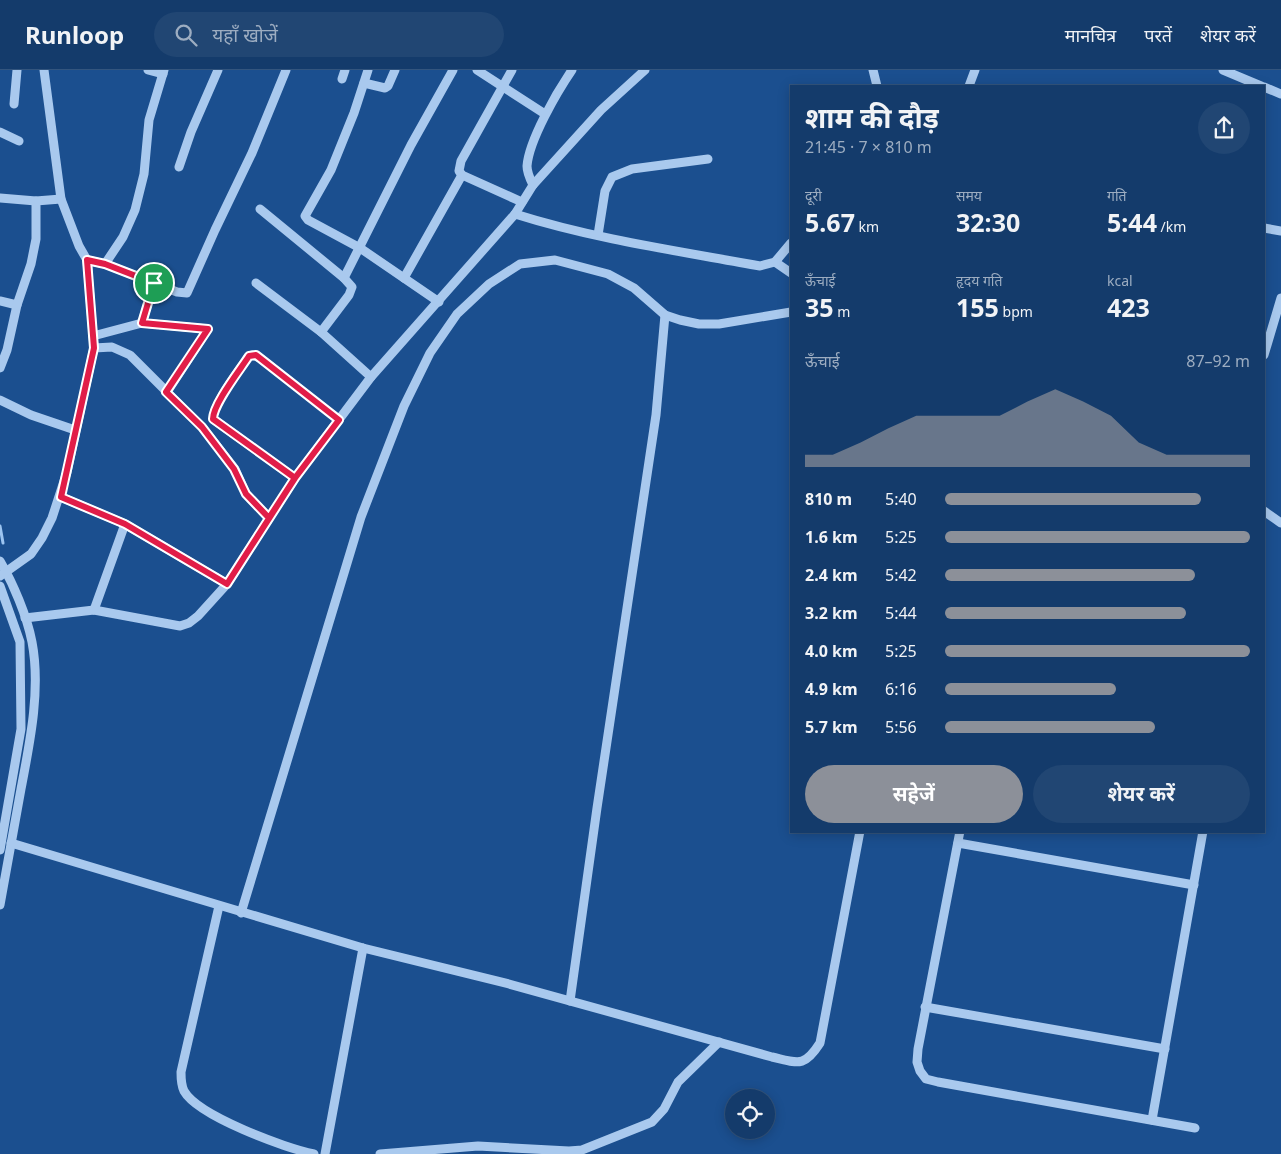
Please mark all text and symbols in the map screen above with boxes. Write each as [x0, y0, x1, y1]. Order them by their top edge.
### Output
search box [154, 12, 504, 57]
text: Runloop [25, 18, 124, 51]
icon: search [172, 21, 200, 49]
text: यहाँ खोजें [212, 22, 278, 48]
text: मानचित्र [1065, 23, 1116, 47]
text: परतें [1144, 23, 1172, 47]
text: शेयर करें [1200, 23, 1256, 47]
text: शाम की दौड़ [805, 98, 939, 136]
button: share [1198, 102, 1250, 154]
text: 21:45 · 7 × 810 m [805, 136, 932, 158]
text: दूरी [805, 186, 822, 205]
text: समय [956, 186, 982, 205]
text: गति [1107, 186, 1127, 205]
text: 5.67 [805, 205, 855, 239]
text: 32:30 [956, 205, 1020, 239]
text: 5:44 [1107, 205, 1157, 239]
text: km [855, 217, 879, 236]
text: /km [1157, 217, 1186, 236]
pin [133, 262, 175, 304]
icon: arrive [140, 269, 168, 297]
text: ऊँचाई [805, 271, 835, 290]
text: हृदय गति [956, 271, 1002, 290]
text: kcal [1107, 271, 1133, 290]
text: 35 [805, 290, 834, 324]
text: 155 [956, 290, 999, 324]
text: 423 [1107, 290, 1150, 324]
text: m [834, 302, 850, 321]
text: bpm [999, 302, 1033, 321]
text: ऊँचाई [805, 350, 840, 372]
text: 87–92 m [1186, 350, 1250, 372]
text: 810 m [805, 488, 852, 510]
text: 5:40 [885, 488, 917, 510]
text: 1.6 km [805, 526, 857, 548]
text: 5:25 [885, 526, 917, 548]
text: 2.4 km [805, 564, 857, 586]
text: 5:42 [885, 564, 917, 586]
text: 3.2 km [805, 602, 857, 624]
text: 5:44 [885, 602, 917, 624]
text: 4.0 km [805, 640, 857, 662]
text: 5:25 [885, 640, 917, 662]
text: 4.9 km [805, 678, 857, 700]
text: 6:16 [885, 678, 917, 700]
text: 5.7 km [805, 716, 857, 738]
text: 5:56 [885, 716, 917, 738]
button: सहेजें [805, 765, 1023, 823]
button: शेयर करें [1033, 765, 1250, 823]
map controls [725, 1089, 775, 1139]
button: locate [725, 1089, 775, 1139]

